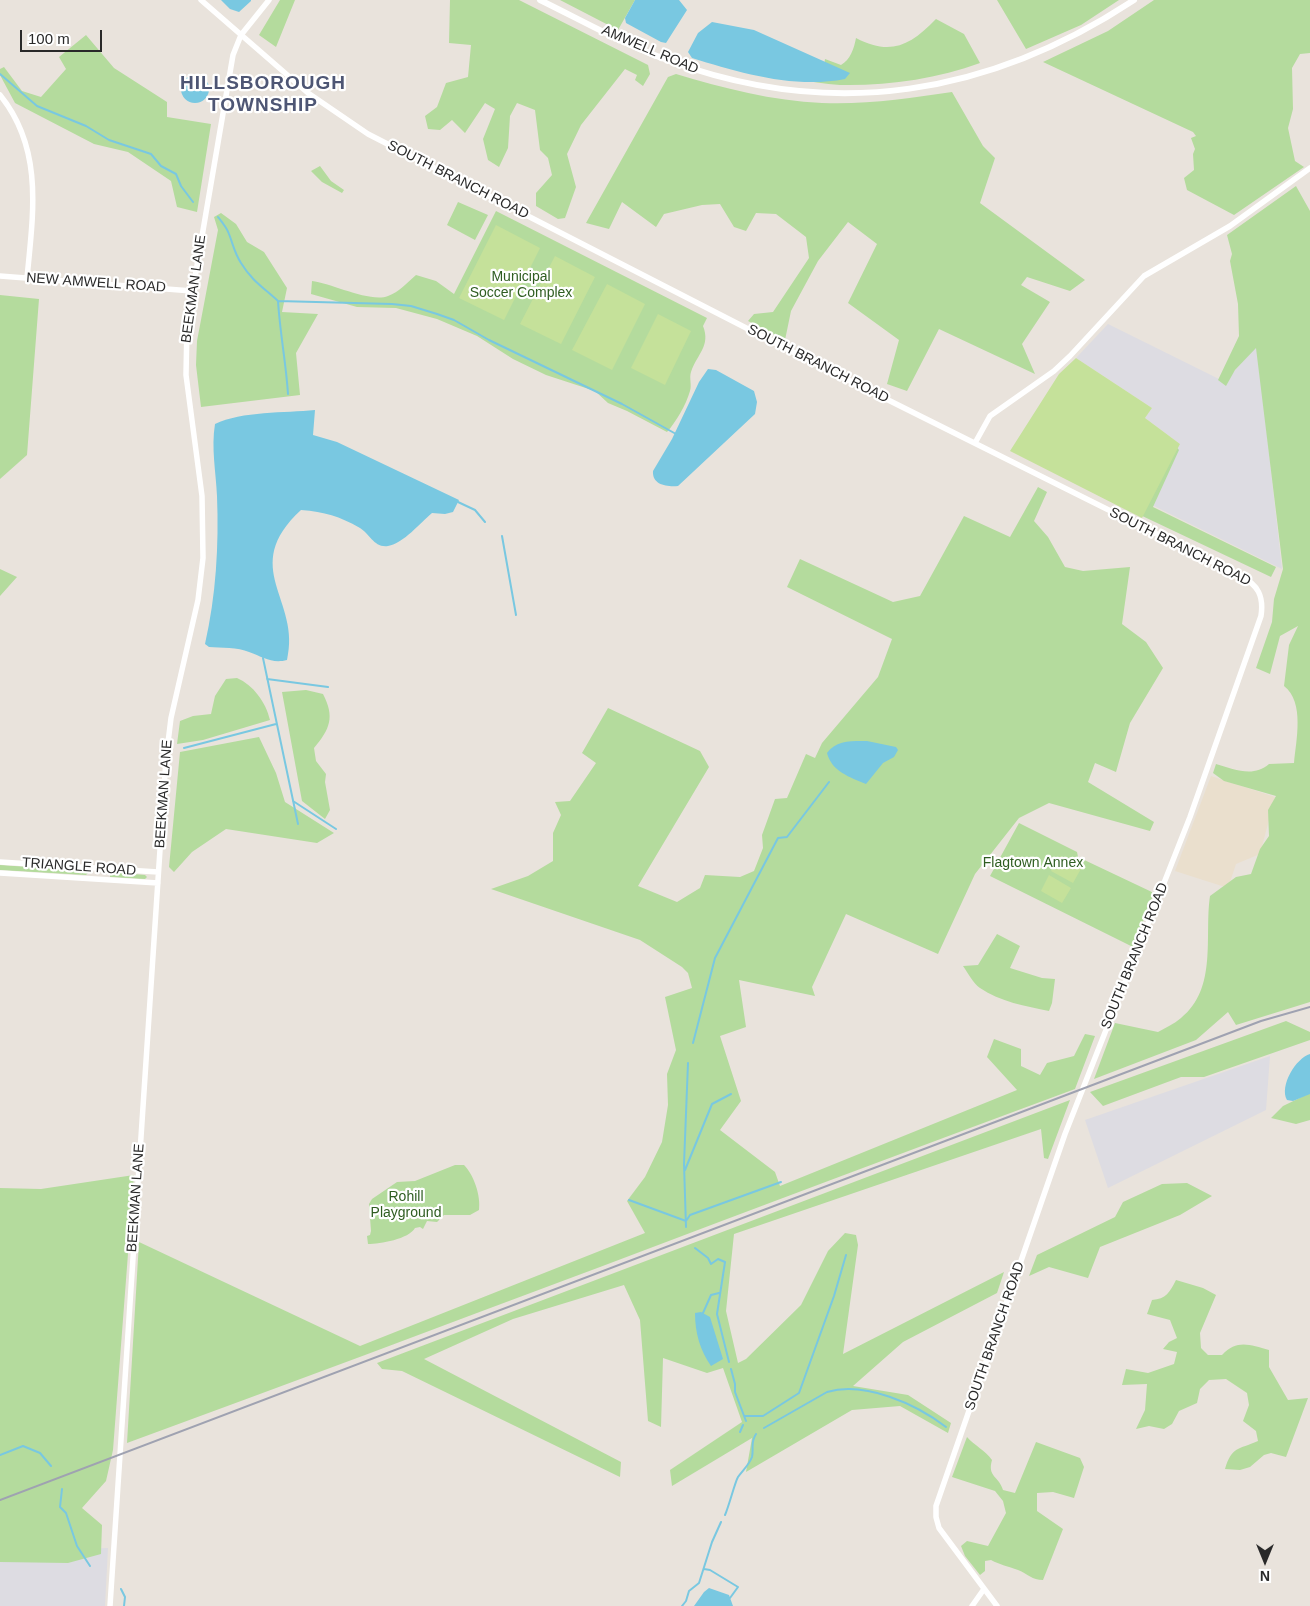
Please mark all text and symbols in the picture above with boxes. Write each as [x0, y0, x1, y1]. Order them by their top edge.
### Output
scale bar [22, 20, 105, 52]
street label: AMWELL ROAD [599, 22, 701, 78]
text: 100 m [28, 30, 70, 47]
district label: HILLSBOROUGH TOWNSHIP [178, 73, 348, 117]
street label: SOUTH BRANCH ROAD [385, 137, 531, 223]
street label: BEEKMAN LANE [178, 234, 210, 344]
park label: Municipal Soccer Complex [470, 269, 572, 302]
street label: NEW AMWELL ROAD [26, 270, 166, 296]
street label: SOUTH BRANCH ROAD [745, 321, 891, 407]
street label: SOUTH BRANCH ROAD [1107, 504, 1253, 590]
street label: BEEKMAN LANE [152, 739, 176, 849]
street label: TRIANGLE ROAD [21, 855, 137, 879]
park label: Flagtown Annex [983, 855, 1083, 871]
street label: SOUTH BRANCH ROAD [1098, 880, 1172, 1032]
street label: BEEKMAN LANE [124, 1143, 148, 1253]
park label: Rohill Playground [371, 1189, 441, 1222]
street label: SOUTH BRANCH ROAD [962, 1259, 1028, 1413]
north arrow [1240, 1536, 1290, 1586]
text: N [1260, 1568, 1270, 1584]

